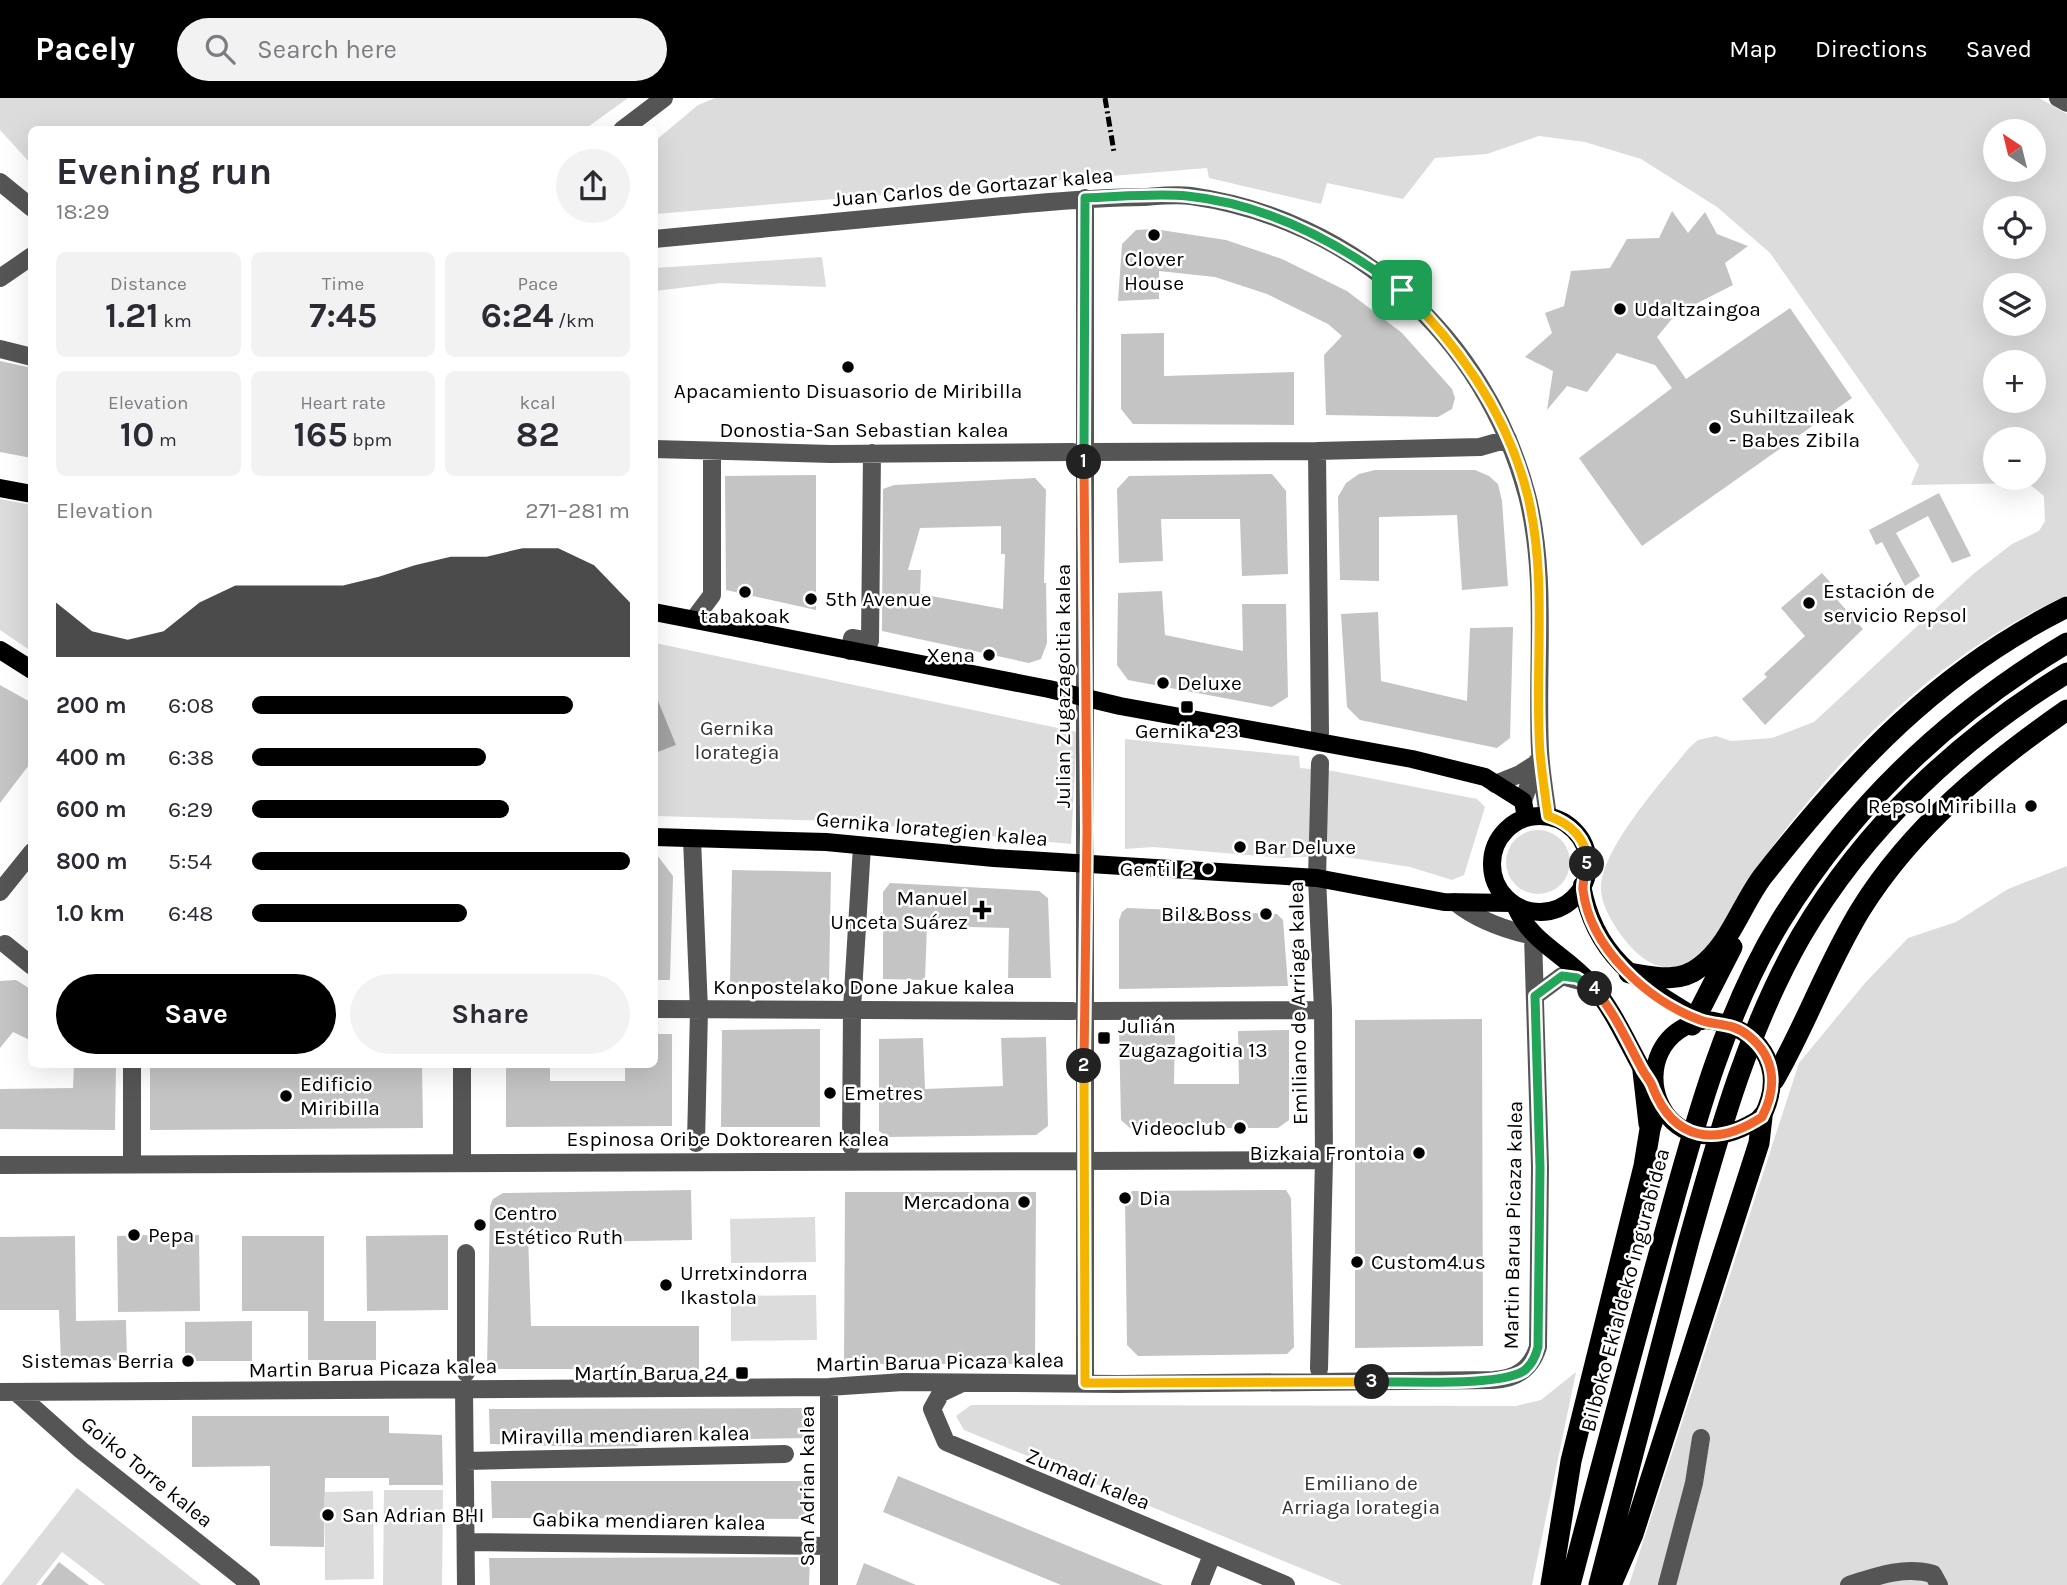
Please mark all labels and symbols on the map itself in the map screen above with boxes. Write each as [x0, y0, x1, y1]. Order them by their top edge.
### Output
north arrow [1983, 119, 2046, 182]
street label: Juan Carlos de Gortazar kalea [832, 163, 1114, 211]
marker: Clover House [1146, 227, 1162, 243]
place label: Clover House [1124, 247, 1184, 295]
pin [1372, 260, 1432, 320]
place label: Udaltzaingoa [1634, 297, 1761, 321]
marker: Udaltzaingoa [1612, 301, 1628, 317]
marker: Apacamiento Disuasorio de Miribilla [840, 359, 856, 375]
place label: Apacamiento Disuasorio de Miribilla [674, 379, 1022, 403]
place label: Suhiltzaileak - Babes Zibila [1729, 404, 1860, 452]
street label: Donostia-San Sebastian kalea [720, 418, 1008, 442]
marker: Suhiltzaileak - Babes Zibila [1707, 420, 1723, 436]
pin: 1 [1066, 444, 1102, 480]
street label: Julian Zugazagoitia kalea [1051, 564, 1075, 808]
place label: Estación de servicio Repsol [1823, 579, 1967, 627]
marker: tabakoak [737, 584, 753, 600]
place label: 5th Avenue [825, 587, 932, 611]
marker: 5th Avenue [803, 591, 819, 607]
marker: Estación de servicio Repsol [1801, 595, 1817, 611]
place label: tabakoak [700, 604, 790, 628]
place label: Xena [927, 643, 975, 667]
marker: Xena [981, 647, 997, 663]
place label: Deluxe [1177, 671, 1242, 695]
marker: Deluxe [1155, 675, 1171, 691]
marker: Gernika 23 [1179, 699, 1195, 715]
park label: Gernika lorategia [695, 716, 779, 764]
place label: Gernika 23 [1135, 719, 1239, 743]
place label: Repsol Miribilla [1868, 794, 2017, 818]
marker: Repsol Miribilla [2023, 798, 2039, 814]
street label: Gernika lorategien kalea [815, 807, 1049, 851]
place label: Bar Deluxe [1254, 835, 1356, 859]
marker: Bar Deluxe [1232, 839, 1248, 855]
pin: 5 [1570, 846, 1604, 882]
place label: Gentil 2 [1120, 857, 1194, 881]
marker: Gentil 2 [1200, 861, 1216, 877]
street label: Emiliano de Arriaga kalea [1284, 881, 1312, 1125]
place label: Manuel Unceta Suárez [830, 886, 968, 934]
marker: Manuel Unceta Suárez [974, 902, 990, 918]
place label: Bil&Boss [1161, 902, 1252, 926]
marker: Bil&Boss [1258, 906, 1274, 922]
pin: 4 [1578, 972, 1612, 1006]
street label: Konpostelako Done Jakue kalea [713, 975, 1015, 999]
place label: Julián Zugazagoitia 13 [1118, 1014, 1268, 1062]
marker: Julián Zugazagoitia 13 [1096, 1030, 1112, 1046]
pin: 2 [1066, 1048, 1102, 1084]
place label: Edificio Miribilla [300, 1072, 380, 1120]
place label: Emetres [844, 1081, 924, 1105]
marker: Emetres [822, 1085, 838, 1101]
marker: Edificio Miribilla [278, 1088, 294, 1104]
street label: Martin Barua Picaza kalea [1499, 1100, 1527, 1350]
place label: Videoclub [1131, 1116, 1226, 1140]
marker: Videoclub [1232, 1120, 1248, 1136]
street label: Espinosa Oribe Doktorearen kalea [567, 1127, 889, 1151]
place label: Bizkaia Frontoia [1250, 1141, 1405, 1165]
marker: Bizkaia Frontoia [1411, 1145, 1427, 1161]
street label: Bilboko Ekialdeko ingurabidea [1576, 1146, 1674, 1434]
place label: Dia [1139, 1186, 1171, 1210]
place label: Mercadona [903, 1190, 1010, 1214]
marker: Dia [1117, 1190, 1133, 1206]
marker: Mercadona [1016, 1194, 1032, 1210]
place label: Centro Estético Ruth [494, 1201, 623, 1249]
marker: Centro Estético Ruth [472, 1217, 488, 1233]
place label: Pepa [148, 1223, 194, 1247]
marker: Pepa [126, 1227, 142, 1243]
place label: Custom4.us [1371, 1250, 1486, 1274]
marker: Custom4.us [1349, 1254, 1365, 1270]
place label: Urretxindorra Ikastola [680, 1261, 808, 1309]
marker: Urretxindorra Ikastola [658, 1277, 674, 1293]
street label: Martin Barua Picaza kalea [815, 1348, 1065, 1376]
place label: Sistemas Berria [21, 1349, 174, 1373]
marker: Sistemas Berria [180, 1353, 196, 1369]
street label: Martin Barua Picaza kalea [248, 1354, 498, 1382]
place label: Martín Barua 24 [574, 1361, 728, 1385]
pin: 3 [1354, 1364, 1390, 1400]
marker: Martín Barua 24 [734, 1365, 750, 1381]
street label: San Adrian kalea [795, 1405, 819, 1567]
street label: Goiko Torre kalea [76, 1412, 218, 1532]
street label: Miravilla mendiaren kalea [500, 1421, 750, 1449]
street label: Zumadi kalea [1022, 1443, 1154, 1515]
park label: Emiliano de Arriaga lorategia [1282, 1471, 1440, 1519]
place label: San Adrian BHI [342, 1503, 484, 1527]
marker: San Adrian BHI [320, 1507, 336, 1523]
street label: Gabika mendiaren kalea [532, 1507, 766, 1535]

